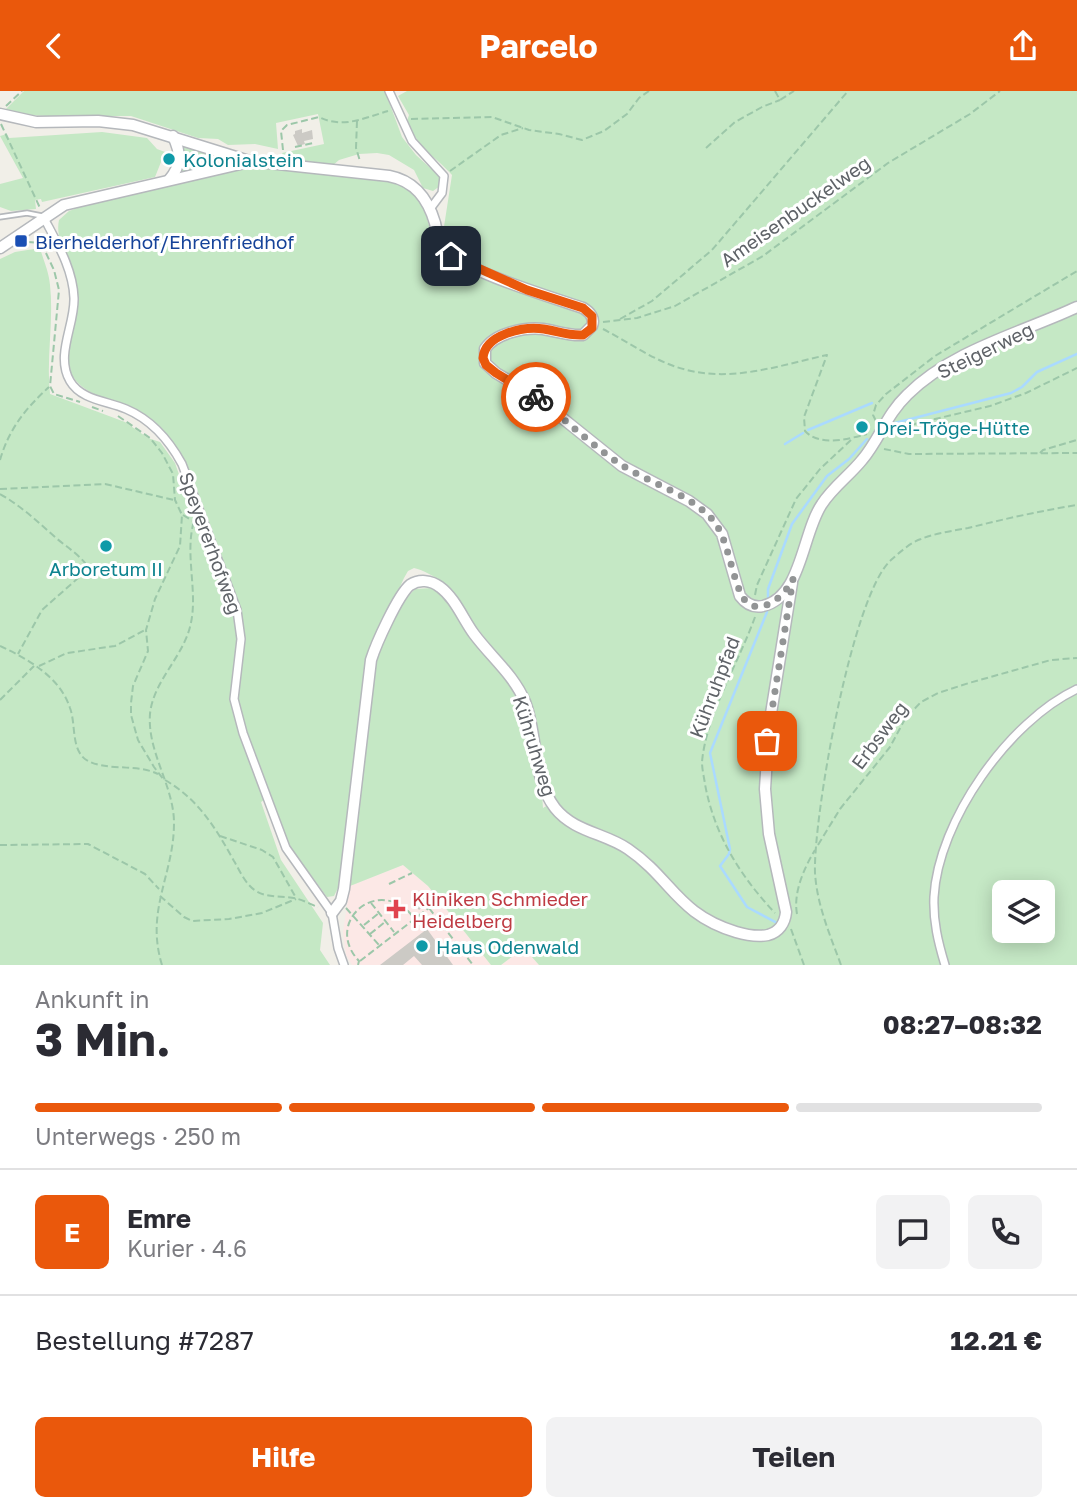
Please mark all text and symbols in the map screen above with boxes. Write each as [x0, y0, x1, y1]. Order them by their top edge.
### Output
icon: back [35, 27, 73, 65]
text: Parcelo [479, 27, 598, 65]
icon: share [1004, 27, 1042, 65]
place label: Kolonialstein [183, 148, 303, 171]
marker: Kolonialstein [161, 151, 177, 167]
street label: Ameisenbuckelweg [716, 151, 874, 271]
pin [421, 226, 481, 286]
place label: Bierhelderhof/Ehrenfriedhof [35, 230, 294, 253]
marker: Bierhelderhof/Ehrenfriedhof [13, 233, 29, 249]
icon: home [432, 237, 470, 275]
street label: Steigerweg [933, 317, 1037, 383]
courier [501, 362, 571, 432]
icon: bike [517, 378, 555, 416]
place label: Drei-Tröge-Hütte [876, 416, 1030, 439]
marker: Drei-Tröge-Hütte [854, 419, 870, 435]
street label: Speyererhofweg [175, 469, 247, 617]
marker: Arboretum II [98, 538, 114, 554]
place label: Arboretum II [49, 557, 163, 580]
street label: Kühruhpfad [684, 633, 744, 741]
street label: Kühruhweg [509, 693, 561, 799]
street label: Erbsweg [846, 697, 912, 773]
pin [737, 711, 797, 771]
icon: bag [748, 722, 786, 760]
map controls [992, 880, 1055, 943]
button: layers [992, 880, 1055, 943]
place label: Kliniken Schmieder Heidelberg [412, 887, 589, 932]
marker: Kliniken Schmieder Heidelberg [386, 899, 406, 919]
place label: Haus Odenwald [436, 935, 579, 958]
marker: Haus Odenwald [414, 938, 430, 954]
text: Ankunft in [35, 985, 150, 1013]
text: 08:27–08:32 [883, 1009, 1042, 1040]
text: 3 Min. [35, 1011, 171, 1066]
text: Unterwegs · 250 m [35, 1122, 241, 1150]
button: chat [876, 1195, 950, 1269]
button: phone [968, 1195, 1042, 1269]
text: Emre [127, 1203, 191, 1234]
text: E [64, 1217, 80, 1248]
text: Kurier · 4.6 [127, 1234, 247, 1262]
text: Bestellung #7287 [35, 1325, 254, 1356]
text: 12.21 € [950, 1325, 1042, 1356]
button: Hilfe [35, 1417, 532, 1497]
button: Teilen [546, 1417, 1042, 1497]

